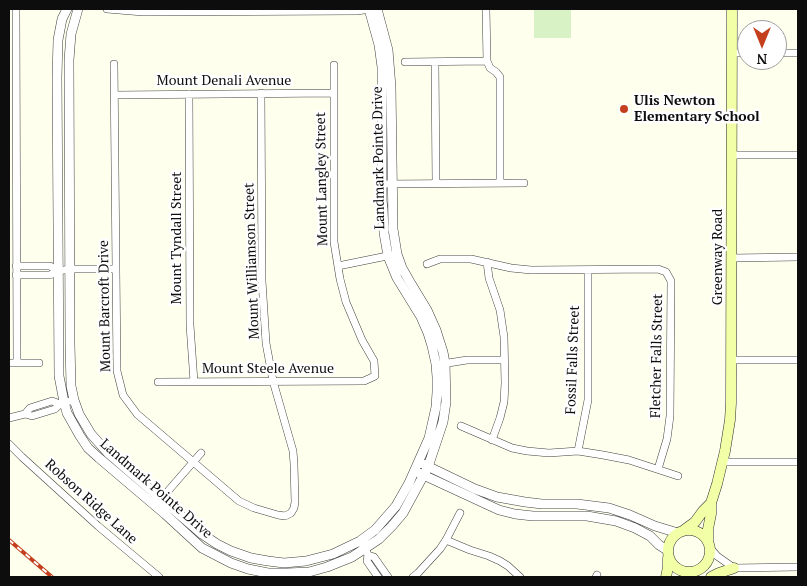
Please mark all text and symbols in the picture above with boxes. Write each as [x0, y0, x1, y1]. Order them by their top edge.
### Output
north arrow [737, 20, 787, 70]
text: N [757, 50, 767, 69]
street label: Mount Denali Avenue [157, 73, 291, 89]
street label: Landmark Pointe Drive [369, 86, 389, 230]
place label: Ulis Newton Elementary School [634, 93, 760, 125]
marker: Ulis Newton Elementary School [618, 103, 630, 115]
street label: Mount Langley Street [312, 112, 332, 246]
street label: Mount Tyndall Street [169, 172, 185, 304]
street label: Mount Williamson Street [241, 182, 263, 340]
street label: Greenway Road [710, 209, 726, 305]
street label: Mount Barcroft Drive [95, 240, 115, 372]
street label: Fletcher Falls Street [648, 294, 666, 418]
street label: Fossil Falls Street [563, 305, 583, 415]
street label: Mount Steele Avenue [202, 361, 334, 377]
street label: Landmark Pointe Drive [96, 436, 216, 542]
street label: Robson Ridge Lane [41, 456, 141, 548]

